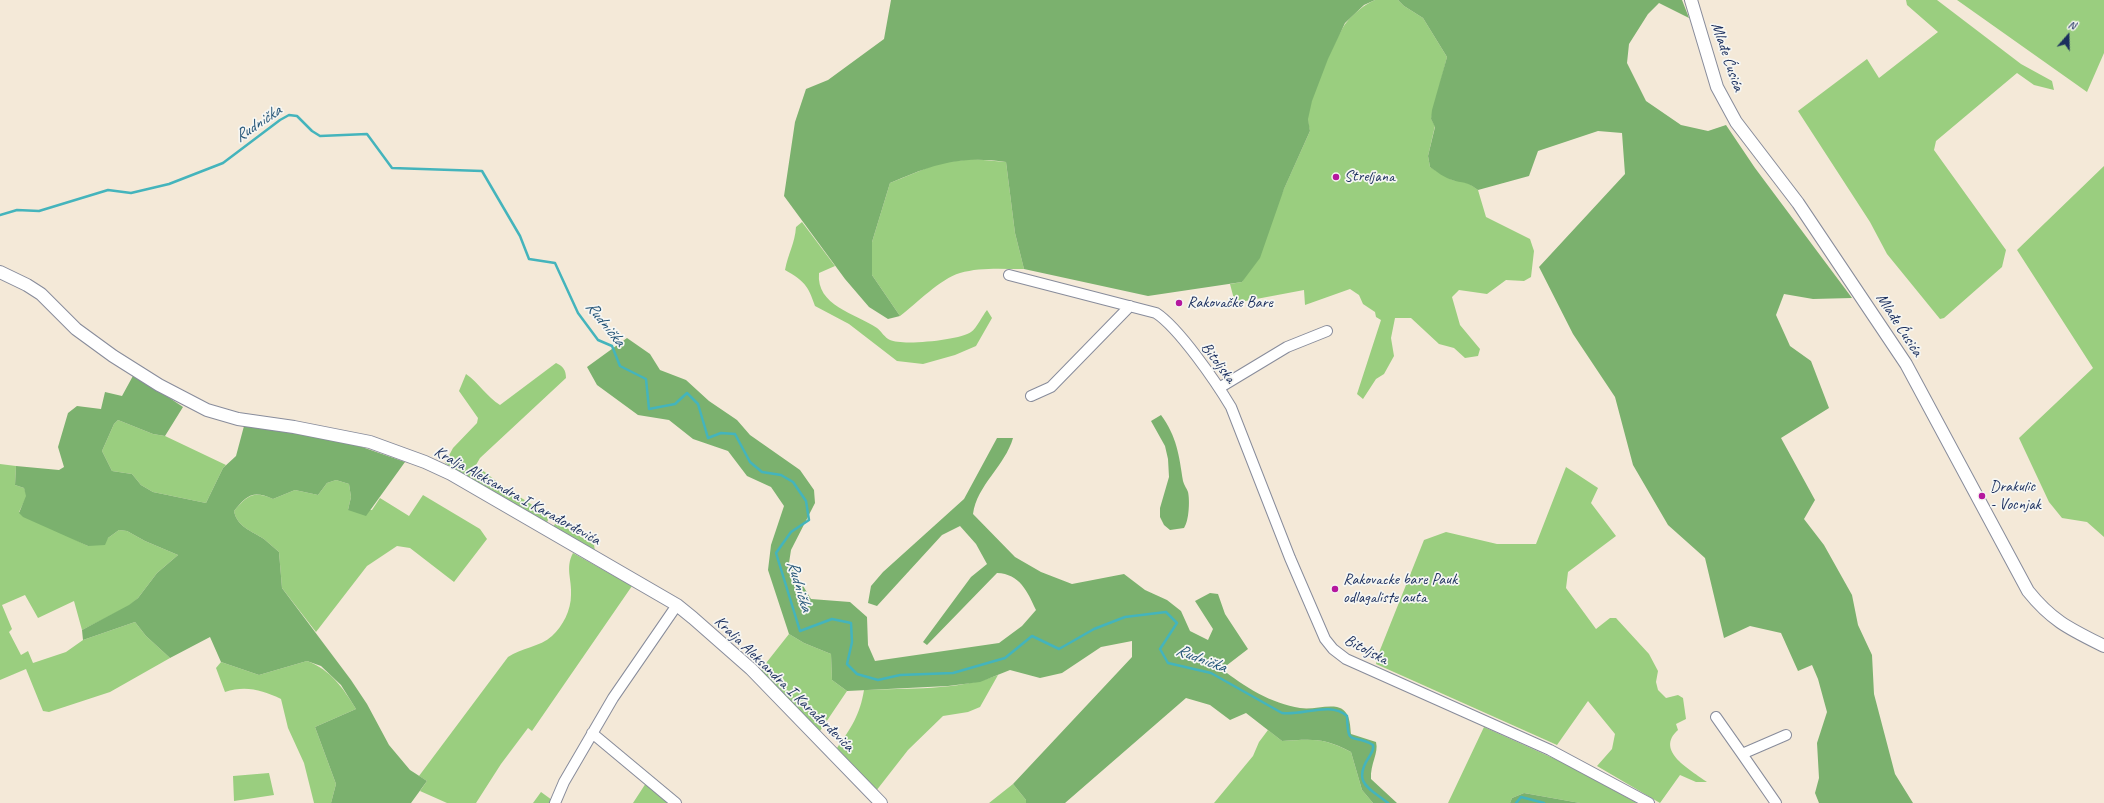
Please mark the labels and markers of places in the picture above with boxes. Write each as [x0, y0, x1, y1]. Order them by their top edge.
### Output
place label: Streljana [1344, 167, 1394, 187]
marker: Streljana [1331, 172, 1341, 182]
place label: Rakovačke Bare [1187, 293, 1273, 313]
marker: Rakovačke Bare [1174, 298, 1184, 308]
place label: Drakulic - Vocnjak [1990, 477, 2040, 515]
marker: Drakulic - Vocnjak [1977, 491, 1987, 501]
place label: Rakovacke bare Pauk odlagaliste auta [1343, 570, 1457, 608]
marker: Rakovacke bare Pauk odlagaliste auta [1330, 584, 1340, 594]

